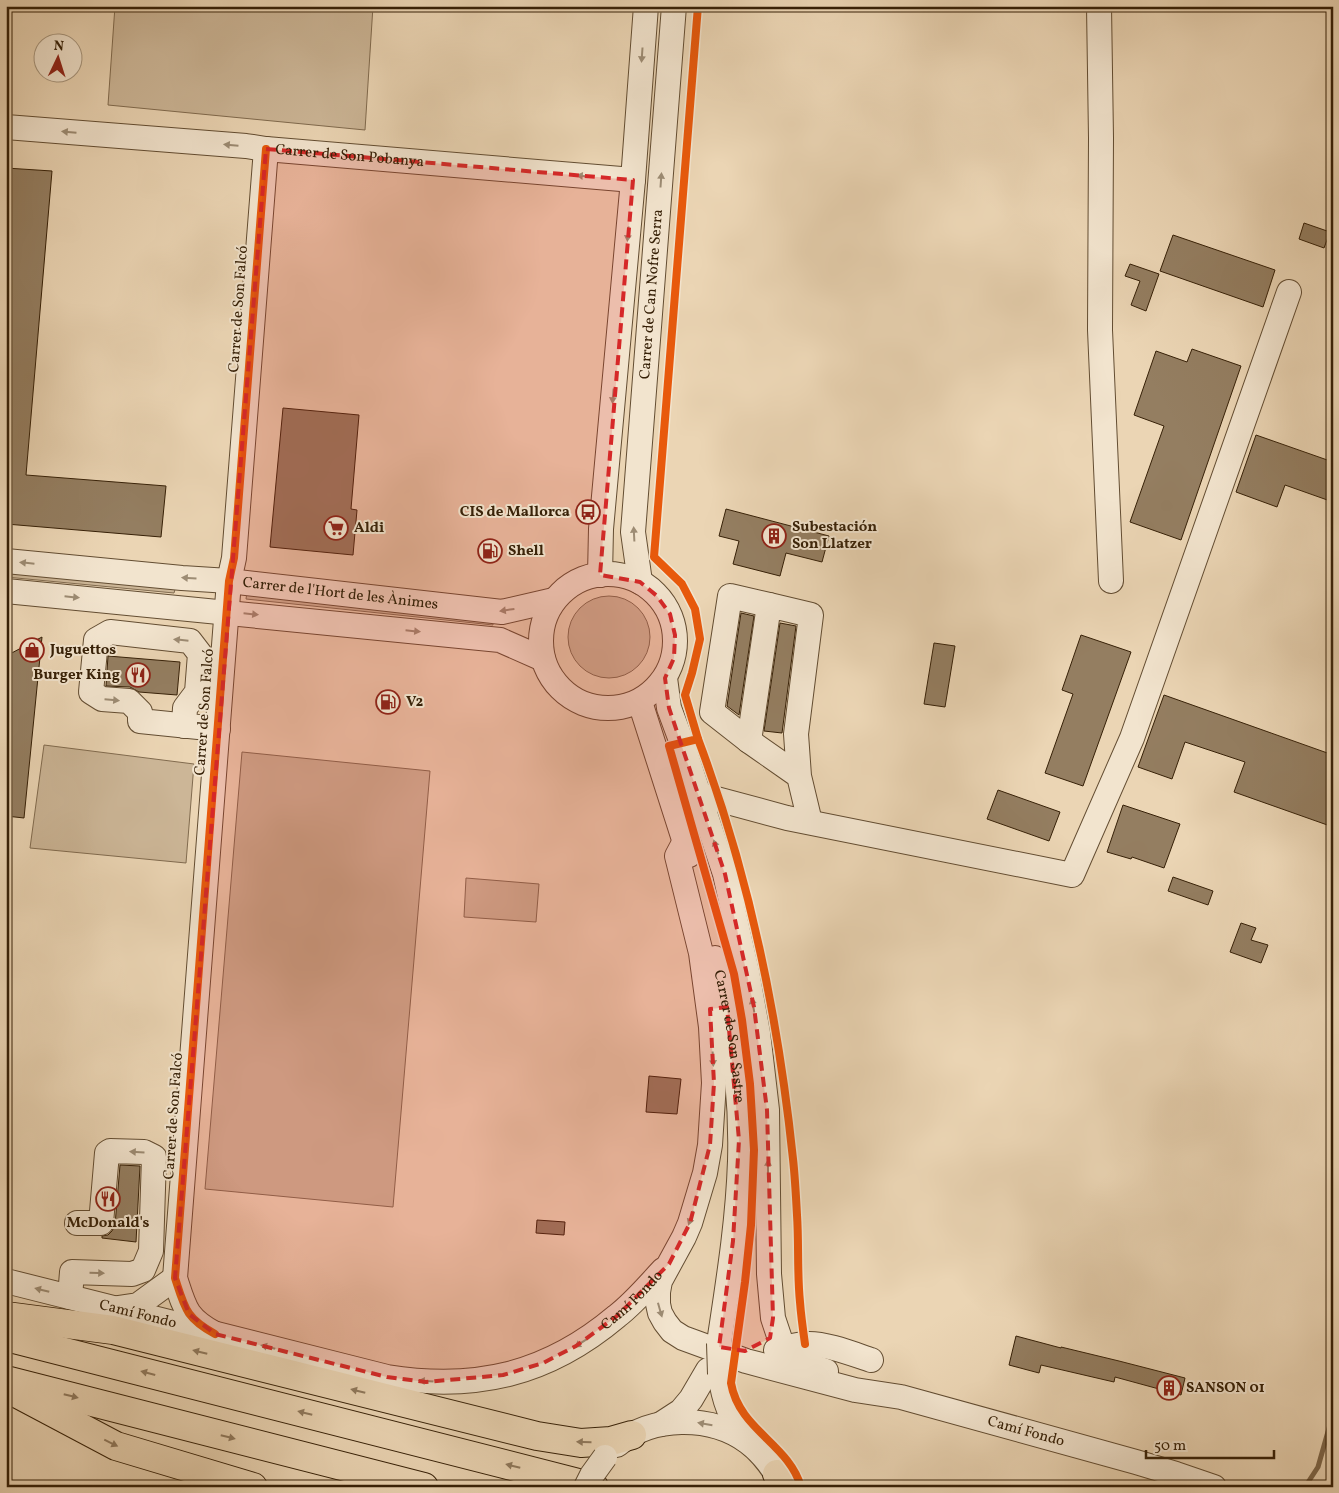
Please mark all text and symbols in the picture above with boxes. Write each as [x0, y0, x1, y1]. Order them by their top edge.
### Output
north arrow [32, 32, 82, 82]
text: N [53, 37, 65, 56]
one-way arrow [638, 47, 646, 63]
one-way arrow [60, 127, 76, 135]
street label: Carrer de Son Pobanya [275, 139, 425, 173]
one-way arrow [222, 140, 238, 148]
one-way arrow [576, 172, 592, 180]
one-way arrow [657, 172, 665, 188]
street label: Carrer de Can Nofre Serra [634, 208, 669, 380]
one-way arrow [624, 227, 632, 243]
street label: Carrer de Son Falcó [224, 245, 254, 373]
one-way arrow [609, 388, 617, 404]
bus stop icon: CIS de Mallorca [575, 499, 601, 525]
place label: CIS de Mallorca [460, 502, 570, 523]
supermarket icon: Aldi [323, 515, 349, 541]
place label: Subestación Son Llatzer [792, 517, 877, 555]
place label: Aldi [354, 518, 384, 539]
building icon: Subestación Son Llatzer [761, 523, 787, 549]
one-way arrow [630, 526, 638, 542]
fuel station icon: Shell [477, 538, 503, 564]
place label: Shell [508, 541, 544, 562]
one-way arrow [19, 559, 35, 567]
street label: Carrer de l'Hort de les Ànimes [241, 572, 439, 615]
one-way arrow [181, 574, 197, 582]
one-way arrow [64, 593, 80, 601]
one-way arrow [498, 607, 514, 615]
one-way arrow [244, 610, 260, 618]
one-way arrow [405, 627, 421, 635]
one-way arrow [173, 636, 189, 644]
shop icon: Juguettos [19, 637, 45, 663]
place label: Juguettos [49, 640, 116, 661]
street label: Carrer de Son Falcó [190, 648, 220, 776]
restaurant icon: Burger King [125, 662, 151, 688]
place label: Burger King [33, 665, 120, 686]
fuel station icon: V2 [375, 689, 401, 715]
place label: V2 [406, 692, 423, 713]
one-way arrow [104, 696, 120, 704]
one-way arrow [711, 840, 719, 855]
street label: Carrer de Son Sastre [708, 968, 749, 1104]
one-way arrow [749, 997, 757, 1013]
one-way arrow [710, 1051, 718, 1067]
street label: Carrer de Son Falcó [159, 1052, 189, 1180]
one-way arrow [128, 1148, 144, 1156]
one-way arrow [764, 1159, 772, 1175]
restaurant icon: McDonald's [95, 1186, 121, 1212]
one-way arrow [687, 1211, 694, 1226]
place label: McDonald's [67, 1213, 149, 1234]
street label: Camí Fondo [596, 1266, 668, 1336]
one-way arrow [89, 1269, 105, 1277]
one-way arrow [35, 1286, 50, 1294]
street label: Camí Fondo [97, 1294, 179, 1334]
one-way arrow [657, 1302, 665, 1317]
one-way arrow [574, 1338, 588, 1347]
one-way arrow [260, 1343, 275, 1351]
one-way arrow [193, 1348, 208, 1356]
one-way arrow [140, 1368, 155, 1376]
building icon: SANSON 01 [1156, 1375, 1182, 1401]
one-way arrow [418, 1377, 434, 1385]
place label: SANSON 01 [1186, 1378, 1265, 1399]
one-way arrow [350, 1387, 365, 1395]
one-way arrow [63, 1392, 78, 1400]
one-way arrow [297, 1409, 312, 1417]
street label: Camí Fondo [985, 1411, 1067, 1452]
one-way arrow [697, 1420, 713, 1428]
scale bar [1146, 1428, 1274, 1460]
one-way arrow [220, 1433, 235, 1441]
text: 50 m [1154, 1436, 1186, 1457]
one-way arrow [576, 1438, 592, 1446]
one-way arrow [104, 1439, 118, 1447]
one-way arrow [506, 1462, 521, 1470]

